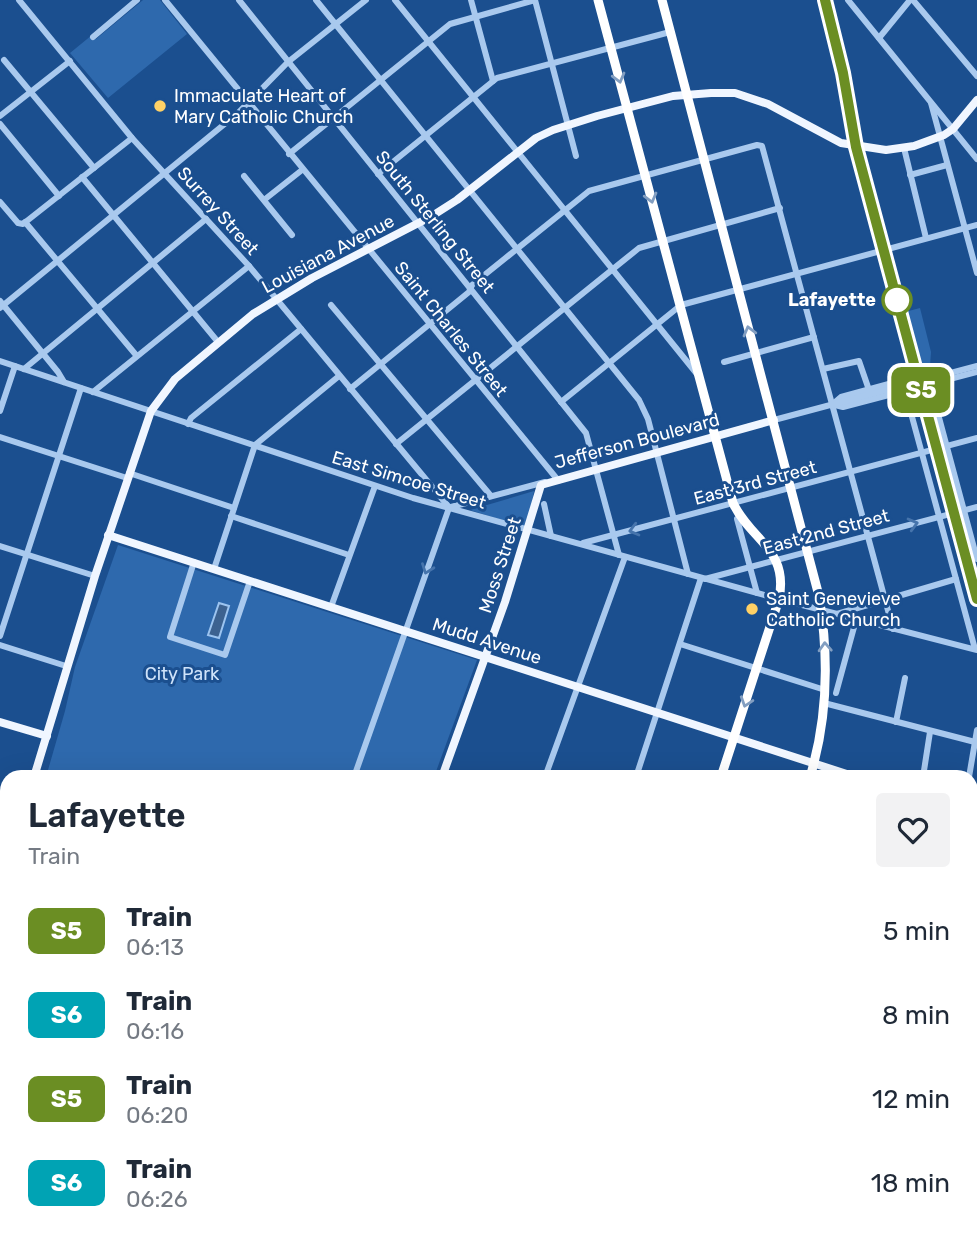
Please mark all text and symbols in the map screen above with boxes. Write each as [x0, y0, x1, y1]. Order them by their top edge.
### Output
one-way arrow [611, 72, 625, 84]
place label: Immaculate Heart of Mary Catholic Church [174, 85, 354, 128]
marker: Immaculate Heart of Mary Catholic Church [152, 98, 168, 114]
street label: South Sterling Street [371, 146, 499, 298]
street label: Surrey Street [173, 162, 263, 260]
one-way arrow [643, 191, 657, 203]
street label: Louisiana Avenue [258, 210, 398, 298]
street label: Saint Charles Street [390, 257, 512, 401]
marker: Lafayette [882, 285, 912, 315]
place label: Lafayette [788, 289, 876, 311]
one-way arrow [743, 325, 758, 337]
line badge: S5 [890, 367, 953, 413]
text: S5 [905, 376, 937, 404]
street label: Jefferson Boulevard [552, 408, 722, 474]
street label: East Simcoe Street [329, 446, 489, 514]
street label: East 3rd Street [691, 456, 819, 510]
street label: East 2nd Street [760, 505, 892, 559]
street label: Moss Street [474, 514, 526, 616]
one-way arrow [907, 518, 919, 532]
one-way arrow [628, 522, 640, 536]
one-way arrow [421, 563, 435, 575]
place label: Saint Genevieve Catholic Church [766, 588, 901, 631]
marker: Saint Genevieve Catholic Church [744, 601, 760, 617]
street label: Mudd Avenue [430, 613, 544, 669]
one-way arrow [818, 641, 833, 652]
park label: City Park [145, 663, 220, 685]
one-way arrow [740, 695, 754, 707]
button: heart [876, 793, 950, 867]
text: Lafayette [28, 796, 186, 835]
text: Train [28, 842, 80, 870]
text: Train [126, 902, 192, 933]
text: 5 min [883, 916, 950, 947]
text: S5 [51, 917, 82, 945]
text: 06:13 [126, 933, 184, 961]
text: Train [126, 986, 192, 1017]
text: 8 min [882, 1000, 950, 1031]
text: S6 [51, 1001, 82, 1029]
text: 06:16 [126, 1017, 184, 1045]
text: Train [126, 1070, 192, 1101]
text: 12 min [872, 1084, 950, 1115]
text: S5 [51, 1085, 82, 1113]
text: 06:20 [126, 1101, 188, 1129]
text: Train [126, 1154, 192, 1185]
text: 18 min [871, 1168, 950, 1199]
text: S6 [51, 1169, 82, 1197]
text: 06:26 [126, 1185, 188, 1213]

